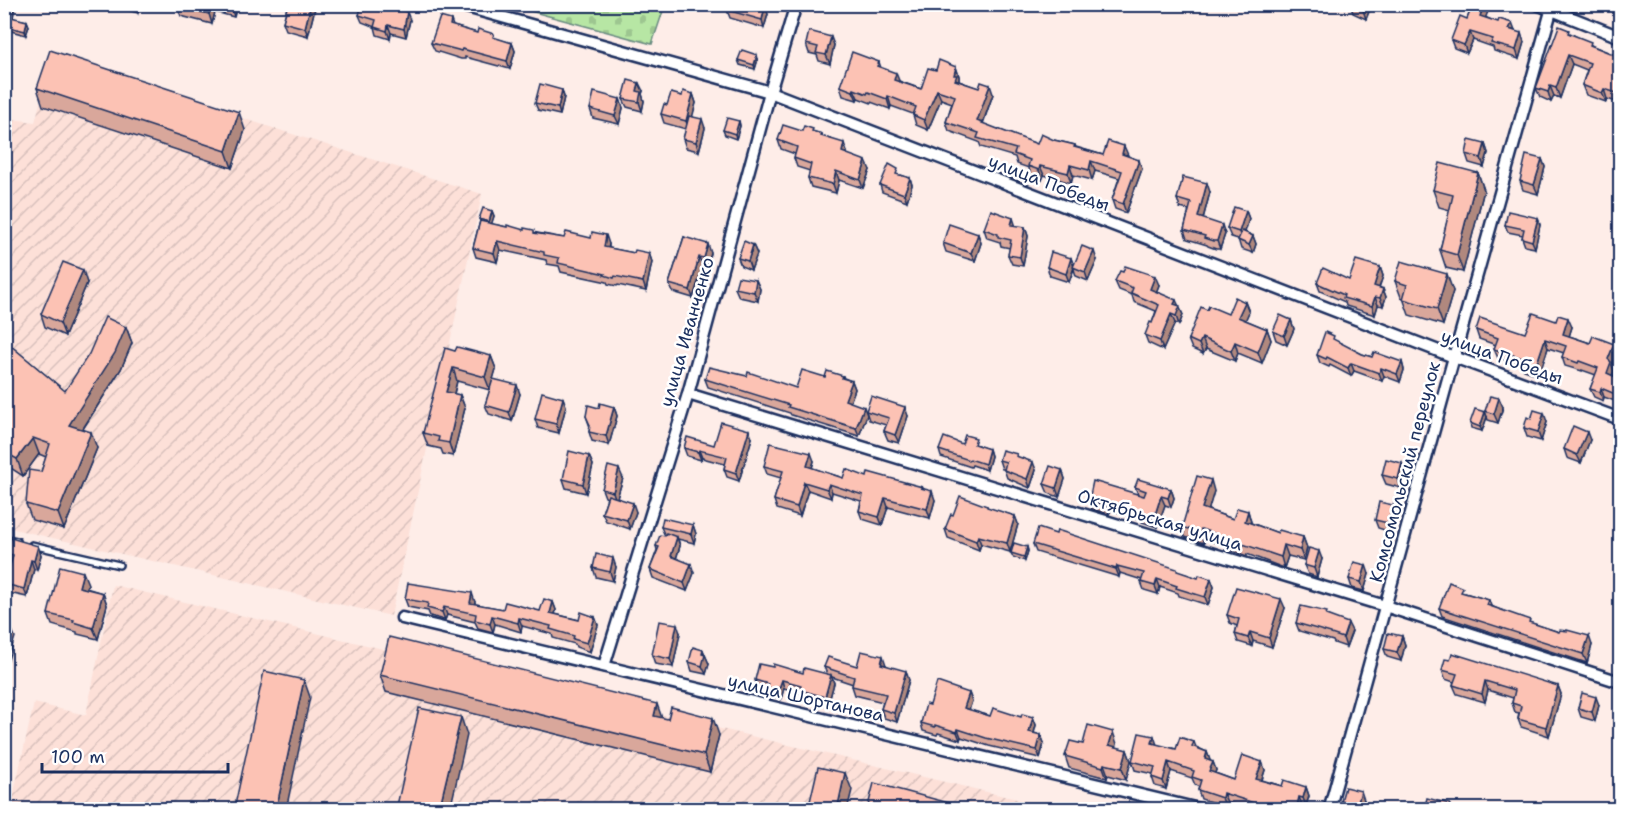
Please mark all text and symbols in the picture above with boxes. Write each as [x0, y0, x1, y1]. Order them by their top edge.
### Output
street label: улица Победы [985, 149, 1113, 217]
street label: улица Иванченко [654, 254, 720, 410]
street label: улица Победы [1438, 324, 1566, 390]
street label: Комсомольский переулок [1364, 358, 1446, 585]
street label: Октябрьская улица [1075, 483, 1245, 557]
street label: улица Шортанова [725, 668, 887, 728]
scale bar [42, 736, 228, 774]
text: 100 m [51, 745, 105, 769]

